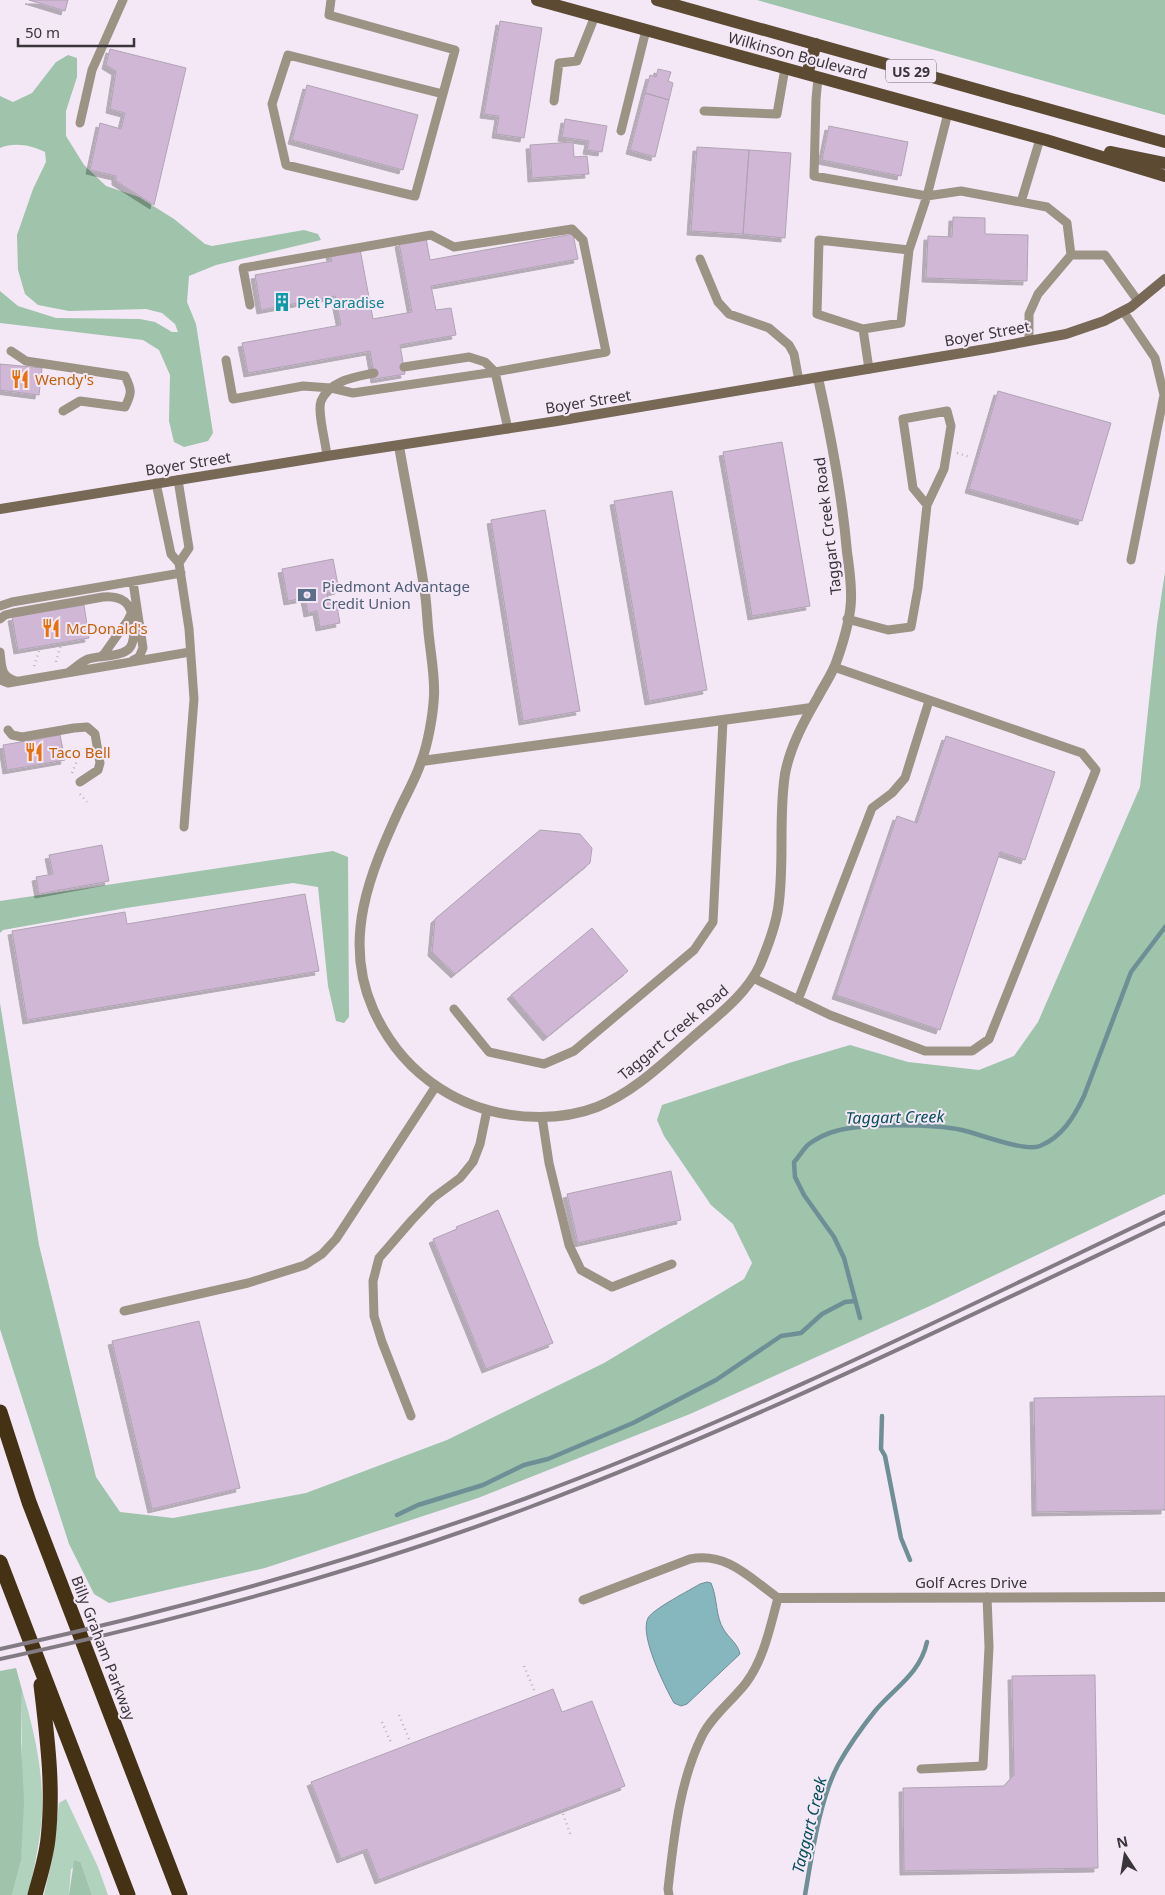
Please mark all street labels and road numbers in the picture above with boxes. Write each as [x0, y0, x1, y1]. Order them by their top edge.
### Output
street label: Wilkinson Boulevard [726, 27, 870, 83]
road number: US 29 [886, 59, 936, 82]
street label: Boyer Street [943, 316, 1032, 350]
street label: Boyer Street [544, 384, 633, 418]
street label: Boyer Street [144, 446, 233, 480]
street label: Taggart Creek Road [809, 456, 845, 596]
street label: Taggart Creek Road [614, 980, 732, 1084]
street label: Golf Acres Drive [915, 1572, 1027, 1592]
street label: Billy Graham Parkway [67, 1573, 141, 1723]

